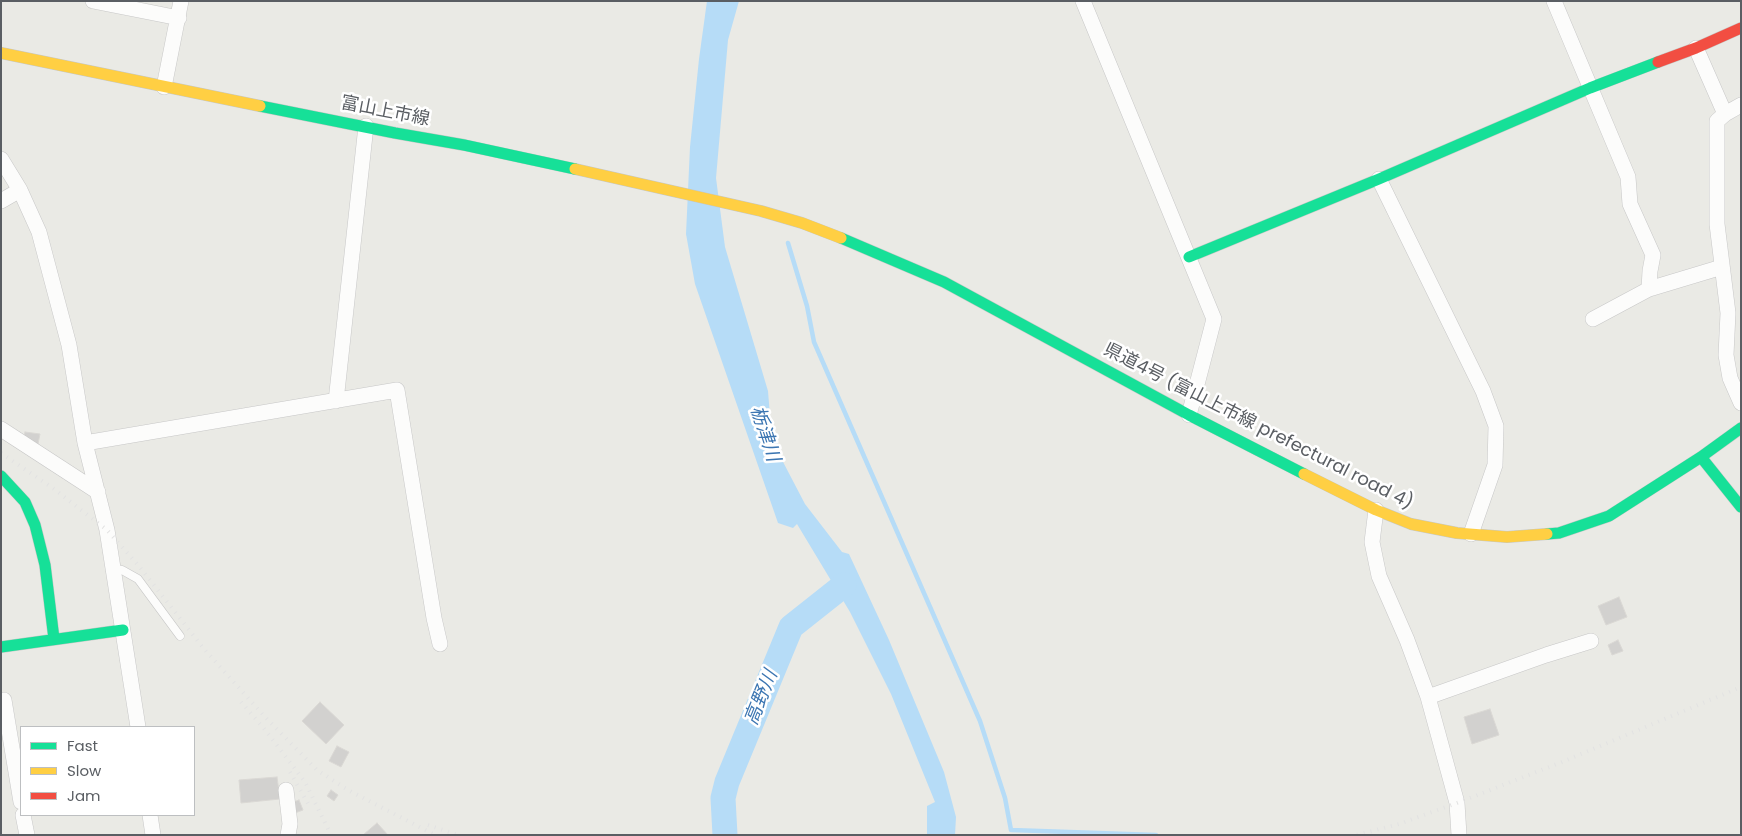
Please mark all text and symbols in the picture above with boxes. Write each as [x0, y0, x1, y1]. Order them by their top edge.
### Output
street label: 富山上市線 [339, 93, 431, 131]
street label: 県道4号 (富山上市線 prefectural road 4) [1100, 339, 1416, 515]
water label: 栃津川 [744, 403, 784, 465]
water label: 高野川 [741, 667, 783, 729]
legend [20, 726, 195, 816]
text: Fast [67, 735, 98, 756]
text: Slow [67, 760, 101, 781]
text: Jam [67, 785, 101, 806]

